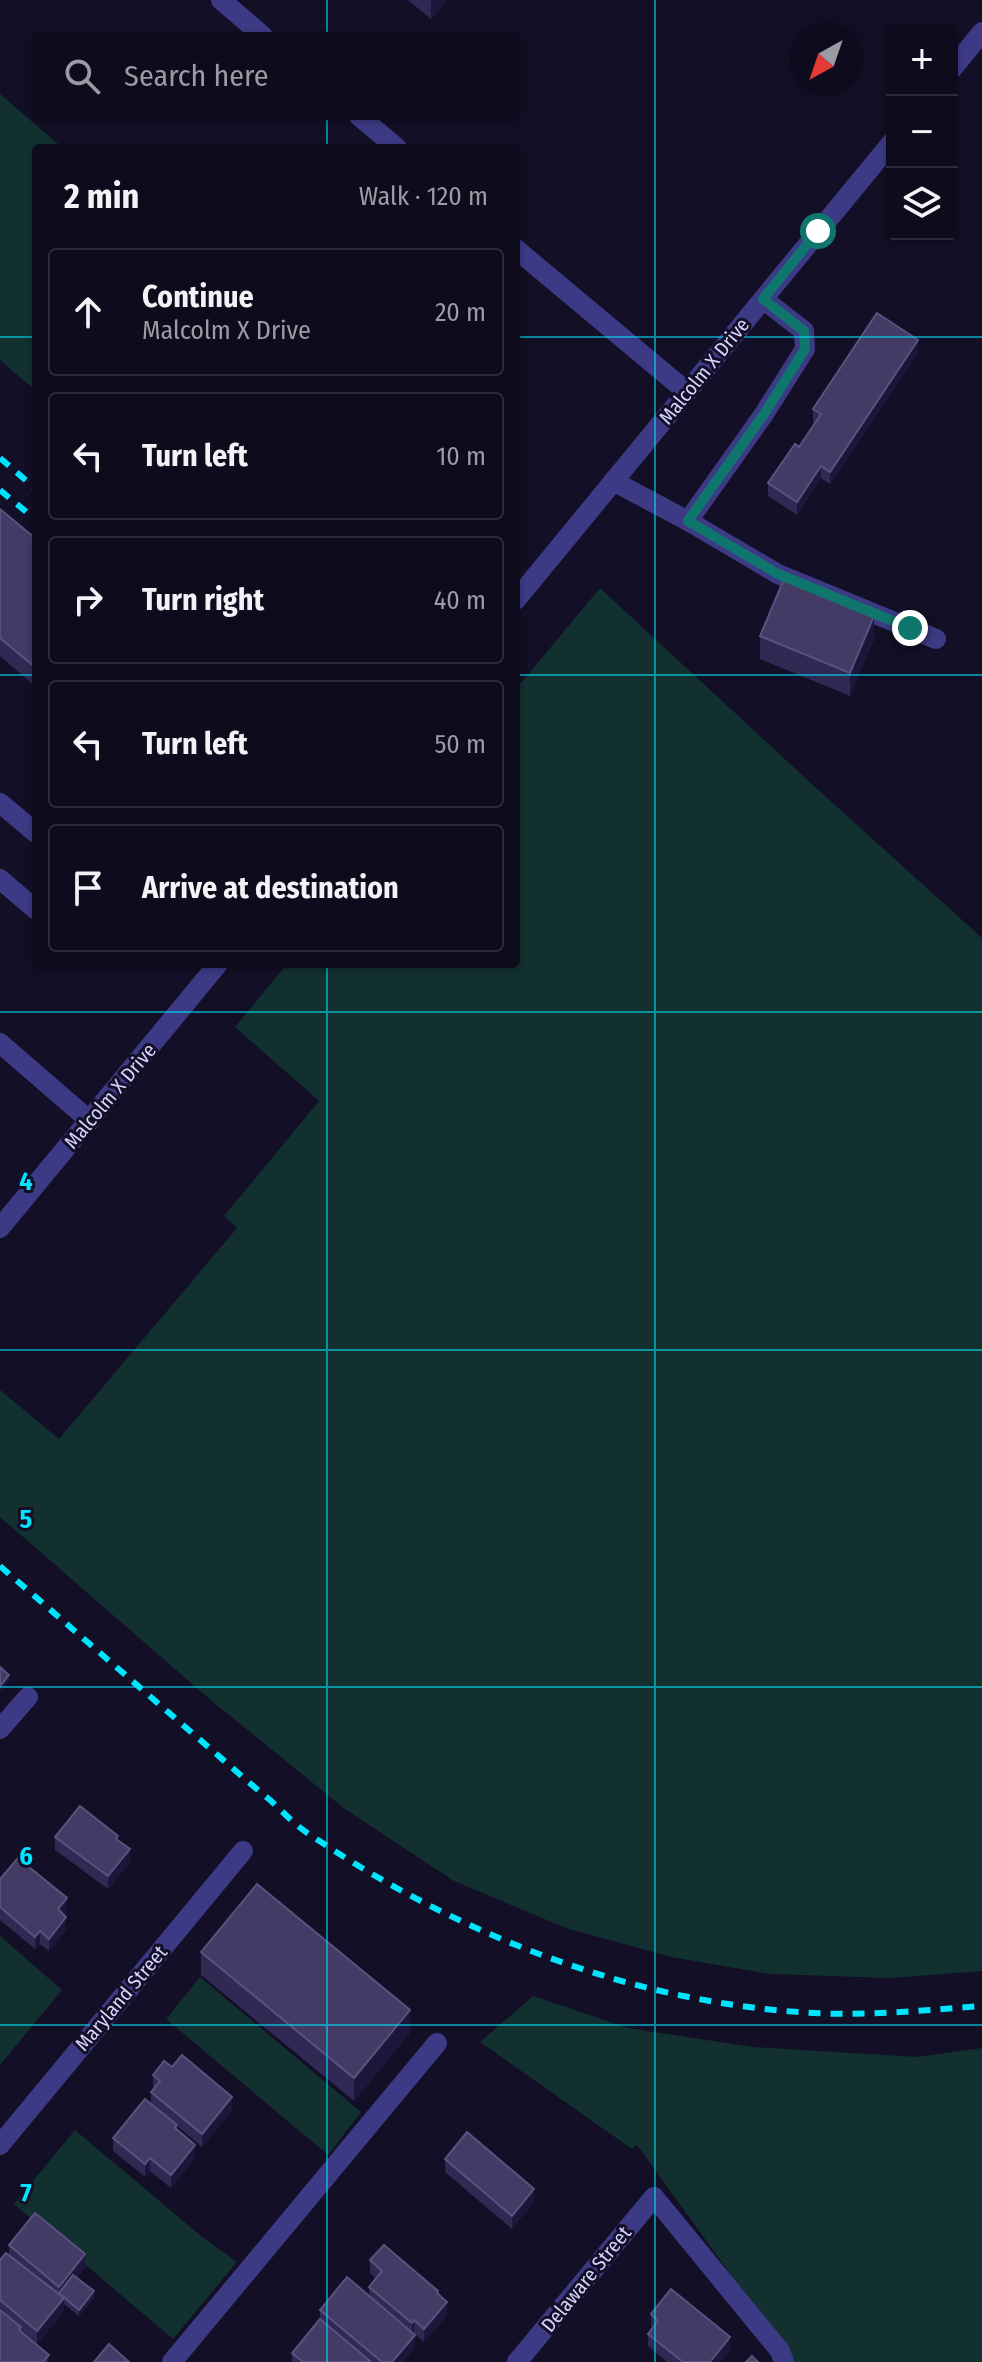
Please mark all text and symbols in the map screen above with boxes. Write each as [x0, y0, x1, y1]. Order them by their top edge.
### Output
north arrow [790, 24, 862, 96]
map controls [886, 24, 958, 240]
button: + [886, 24, 958, 96]
search box [32, 32, 520, 120]
icon: search [60, 54, 104, 98]
text: Search here [124, 58, 269, 94]
button: − [886, 96, 958, 168]
button: layers [886, 168, 958, 240]
text: 2 min [64, 176, 139, 217]
text: Walk · 120 m [359, 181, 488, 212]
route start [800, 213, 836, 249]
text: Continue [142, 279, 254, 315]
icon: ahead [66, 290, 110, 334]
text: 20 m [435, 297, 486, 328]
street label: Malcolm X Drive [654, 313, 754, 429]
text: Malcolm X Drive [142, 315, 311, 346]
icon: left [66, 434, 110, 478]
text: Turn left [142, 438, 248, 474]
text: 10 m [436, 441, 486, 472]
icon: right [66, 578, 110, 622]
text: Turn right [142, 582, 264, 618]
text: 40 m [434, 585, 486, 616]
route end [892, 610, 928, 646]
icon: left [66, 722, 110, 766]
text: Turn left [142, 726, 248, 762]
text: 50 m [434, 729, 486, 760]
icon: arrive [66, 866, 110, 910]
text: Arrive at destination [142, 870, 399, 906]
street label: Malcolm X Drive [59, 1039, 161, 1153]
text: 4 [19, 1166, 33, 1197]
text: 5 [20, 1504, 33, 1535]
text: 6 [19, 1841, 33, 1872]
street label: Maryland Street [70, 1940, 172, 2056]
text: 7 [20, 2178, 32, 2209]
street label: Delaware Street [536, 2221, 636, 2337]

